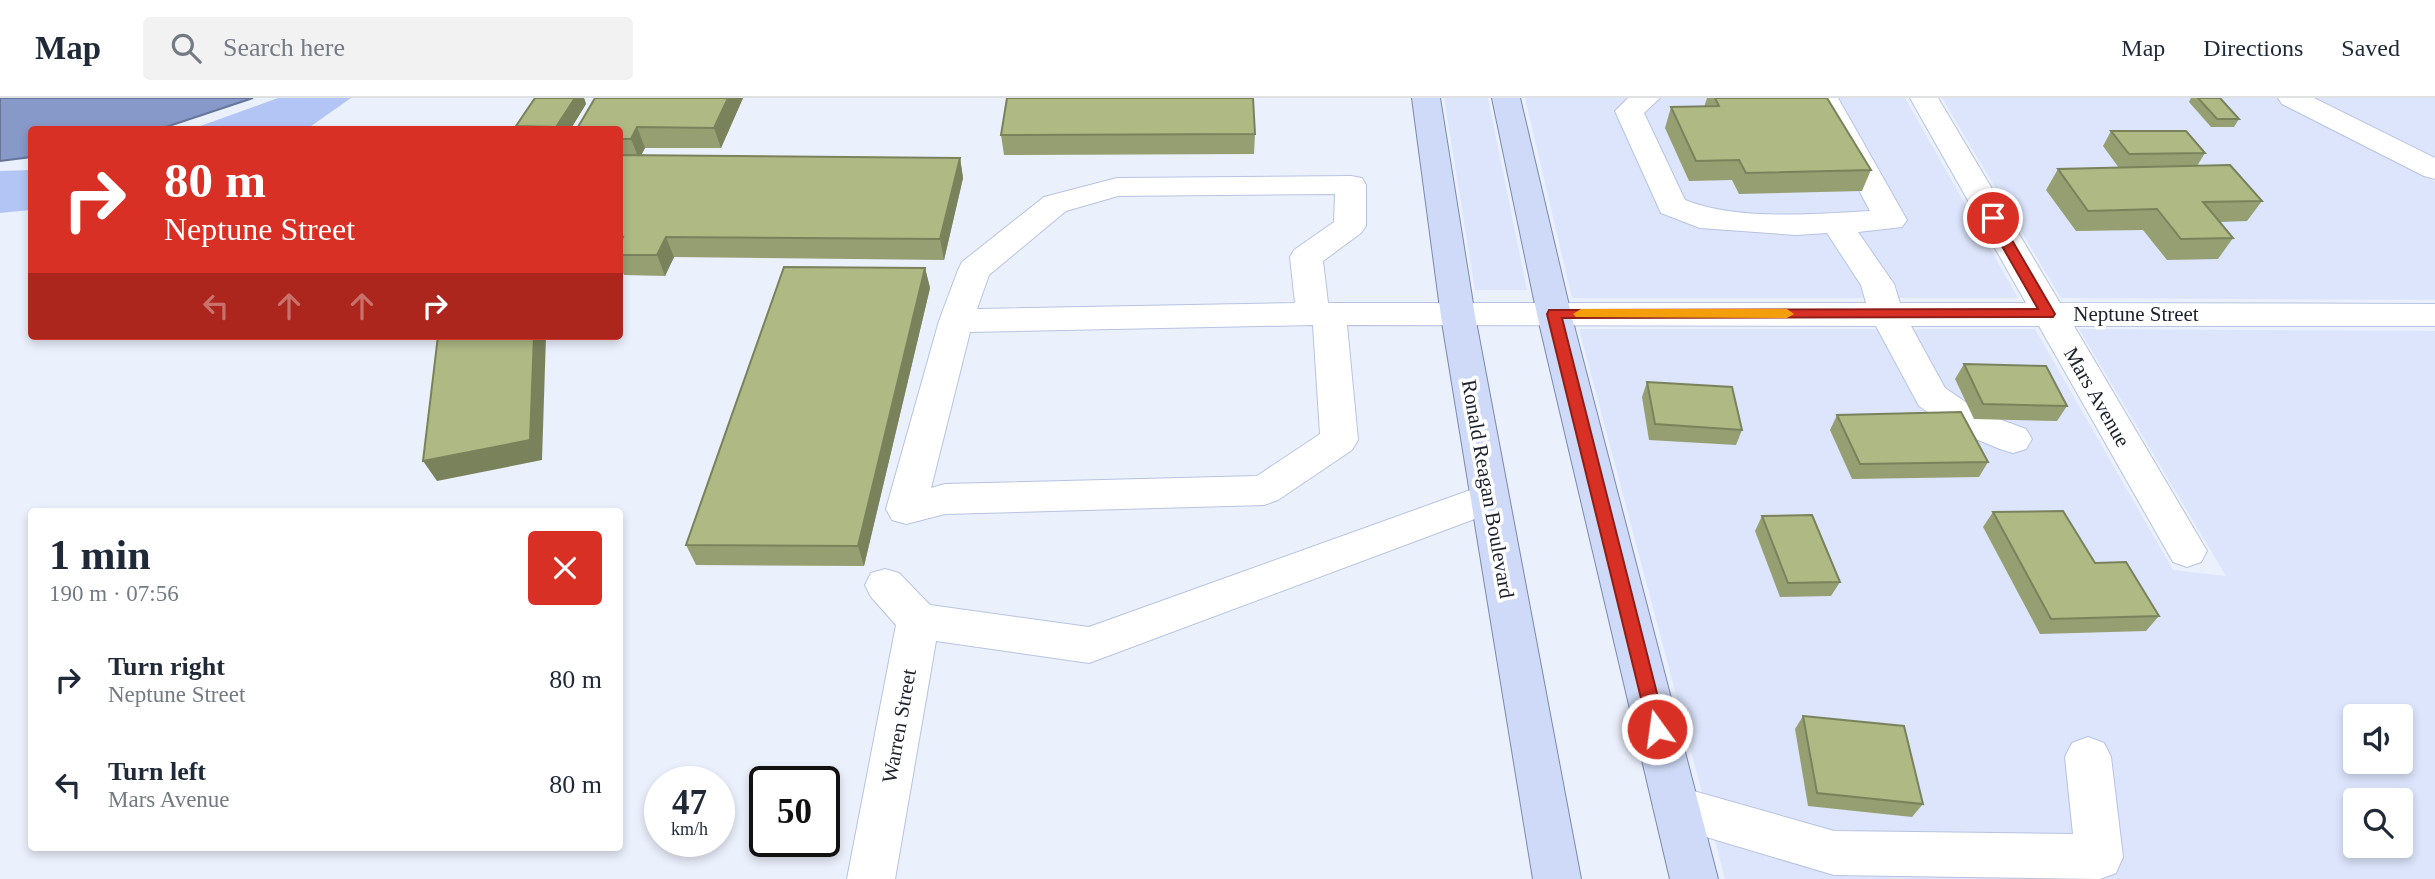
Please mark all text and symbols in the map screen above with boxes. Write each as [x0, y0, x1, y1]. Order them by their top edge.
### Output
search box [143, 17, 633, 80]
icon: search [167, 29, 205, 67]
text: Map [35, 30, 101, 66]
text: Search here [223, 33, 345, 62]
text: Map [2121, 35, 2165, 61]
text: Directions [2203, 35, 2303, 61]
text: Saved [2341, 35, 2400, 61]
text: 80 m [164, 153, 266, 208]
icon: right [49, 154, 140, 245]
pin [1963, 188, 2023, 248]
icon: arrive [1974, 199, 2012, 237]
text: Neptune Street [164, 211, 355, 247]
icon: left [197, 287, 235, 325]
icon: ahead [270, 287, 308, 325]
icon: ahead [343, 287, 381, 325]
icon: right [416, 287, 454, 325]
street label: Neptune Street [2073, 302, 2199, 326]
street label: Mars Avenue [2059, 343, 2135, 451]
street label: Ronald Reagan Boulevard [1457, 378, 1519, 601]
button: close [528, 531, 602, 605]
text: 1 min [49, 532, 151, 578]
text: 190 m · 07:56 [49, 581, 179, 606]
text: Turn right [108, 652, 225, 681]
icon: right [49, 661, 87, 699]
text: 80 m [549, 665, 602, 694]
street label: Warren Street [877, 667, 921, 785]
text: Neptune Street [108, 682, 245, 707]
position arrow [1620, 692, 1694, 766]
map controls [2343, 704, 2413, 858]
button: sound [2343, 704, 2413, 774]
text: Turn left [108, 757, 206, 786]
icon: left [49, 766, 87, 804]
speed limit sign: 50 [749, 766, 840, 857]
text: 80 m [549, 770, 602, 799]
text: 47 [672, 783, 707, 822]
text: Mars Avenue [108, 787, 230, 812]
button: search [2343, 788, 2413, 858]
text: km/h [671, 819, 708, 839]

